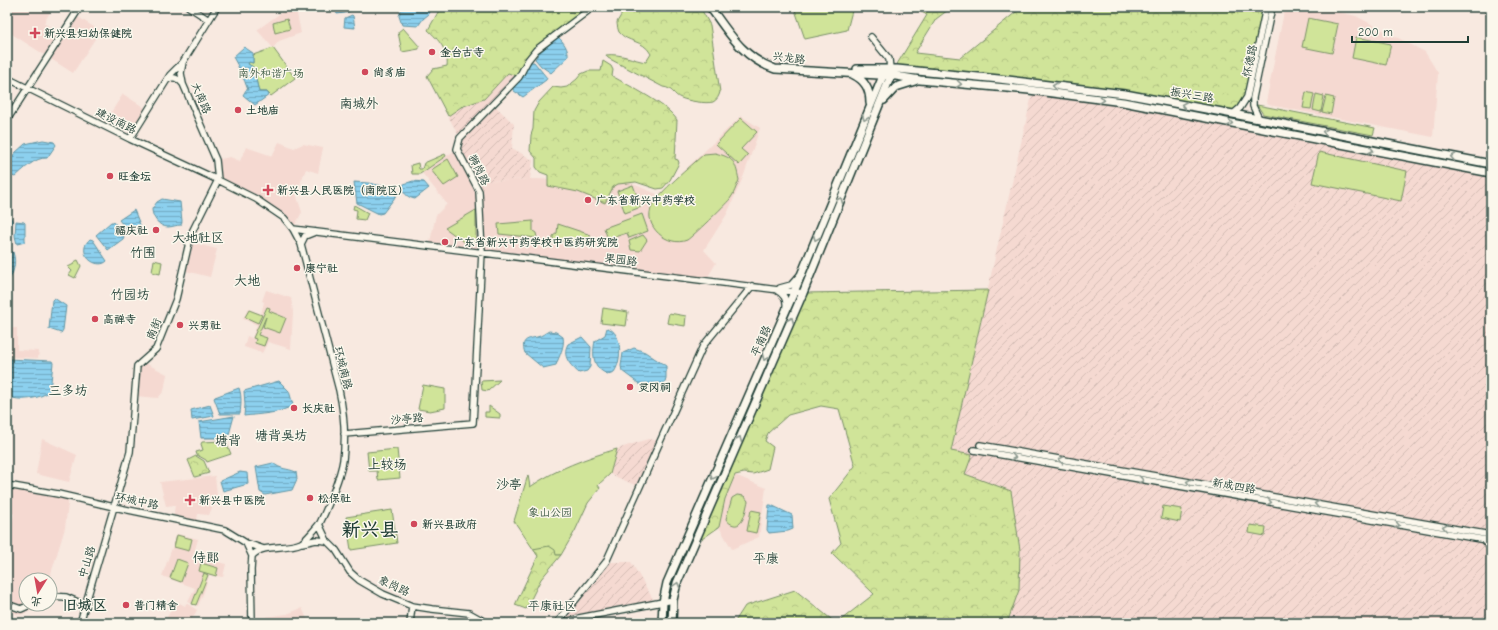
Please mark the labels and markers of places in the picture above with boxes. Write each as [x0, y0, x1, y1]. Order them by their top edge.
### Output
marker: 新兴县妇幼保健院 [29, 27, 41, 39]
place label: 新兴县妇幼保健院 [44, 27, 132, 40]
place label: 金台古寺 [440, 46, 484, 59]
marker: 金台古寺 [427, 47, 437, 57]
place label: 尚豸庙 [373, 66, 406, 79]
marker: 尚豸庙 [360, 67, 370, 77]
place label: 土地庙 [246, 104, 279, 117]
marker: 土地庙 [233, 105, 243, 115]
place label: 旺金坛 [118, 170, 151, 183]
marker: 旺金坛 [105, 171, 115, 181]
marker: 新兴县人民医院（南院区） [262, 184, 274, 196]
place label: 新兴县人民医院（南院区） [277, 184, 409, 197]
place label: 广东省新兴中药学校 [596, 194, 695, 207]
marker: 广东省新兴中药学校 [583, 195, 593, 205]
place label: 福庆社 [115, 224, 148, 237]
marker: 福庆社 [151, 225, 161, 235]
place label: 广东省新兴中药学校中医药研究院 [453, 236, 618, 249]
marker: 广东省新兴中药学校中医药研究院 [440, 237, 450, 247]
place label: 康宁社 [305, 262, 338, 275]
marker: 康宁社 [292, 263, 302, 273]
place label: 高禅寺 [103, 313, 136, 326]
marker: 高禅寺 [90, 314, 100, 324]
place label: 兴男社 [188, 319, 221, 332]
marker: 兴男社 [175, 320, 185, 330]
place label: 灵冈祠 [638, 381, 671, 394]
marker: 灵冈祠 [625, 382, 635, 392]
place label: 长庆社 [302, 402, 335, 415]
marker: 长庆社 [289, 403, 299, 413]
place label: 松保社 [318, 492, 351, 505]
marker: 松保社 [305, 493, 315, 503]
marker: 新兴县中医院 [184, 494, 196, 506]
place label: 新兴县中医院 [199, 494, 265, 507]
place label: 新兴县政府 [422, 518, 477, 531]
marker: 新兴县政府 [409, 519, 419, 529]
place label: 普门精舍 [134, 599, 178, 612]
marker: 普门精舍 [121, 600, 131, 610]

